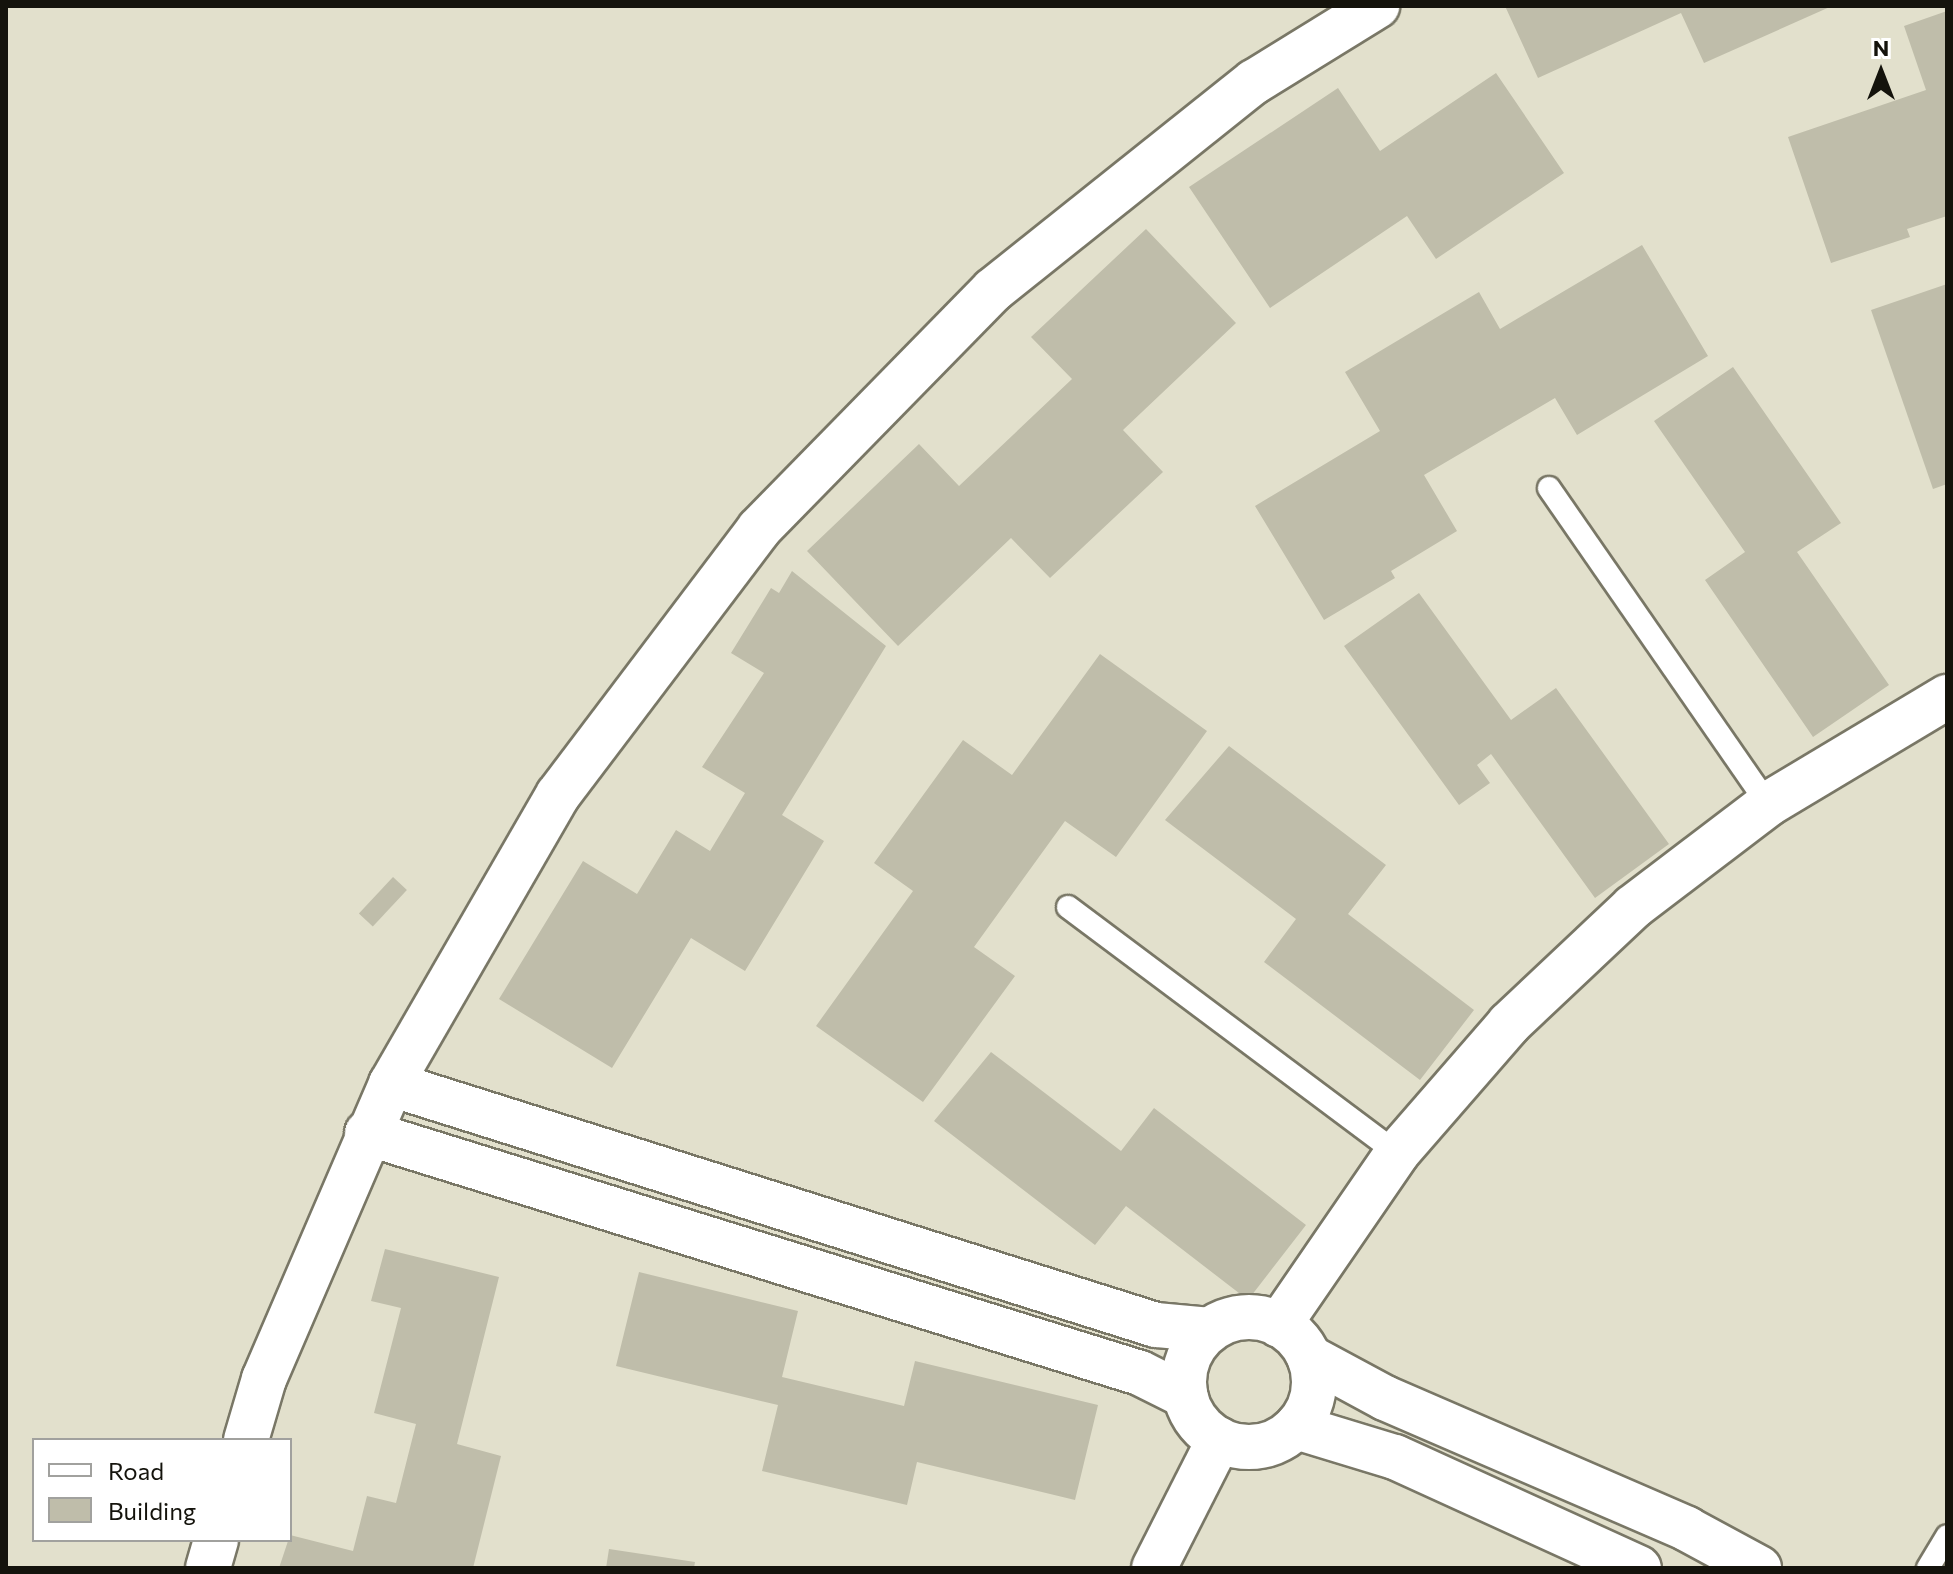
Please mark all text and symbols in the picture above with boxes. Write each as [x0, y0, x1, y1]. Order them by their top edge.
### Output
north arrow [1841, 32, 1921, 112]
text: N [1873, 34, 1889, 61]
legend [32, 1438, 292, 1542]
text: Road [108, 1456, 164, 1485]
text: Building [108, 1496, 196, 1525]

